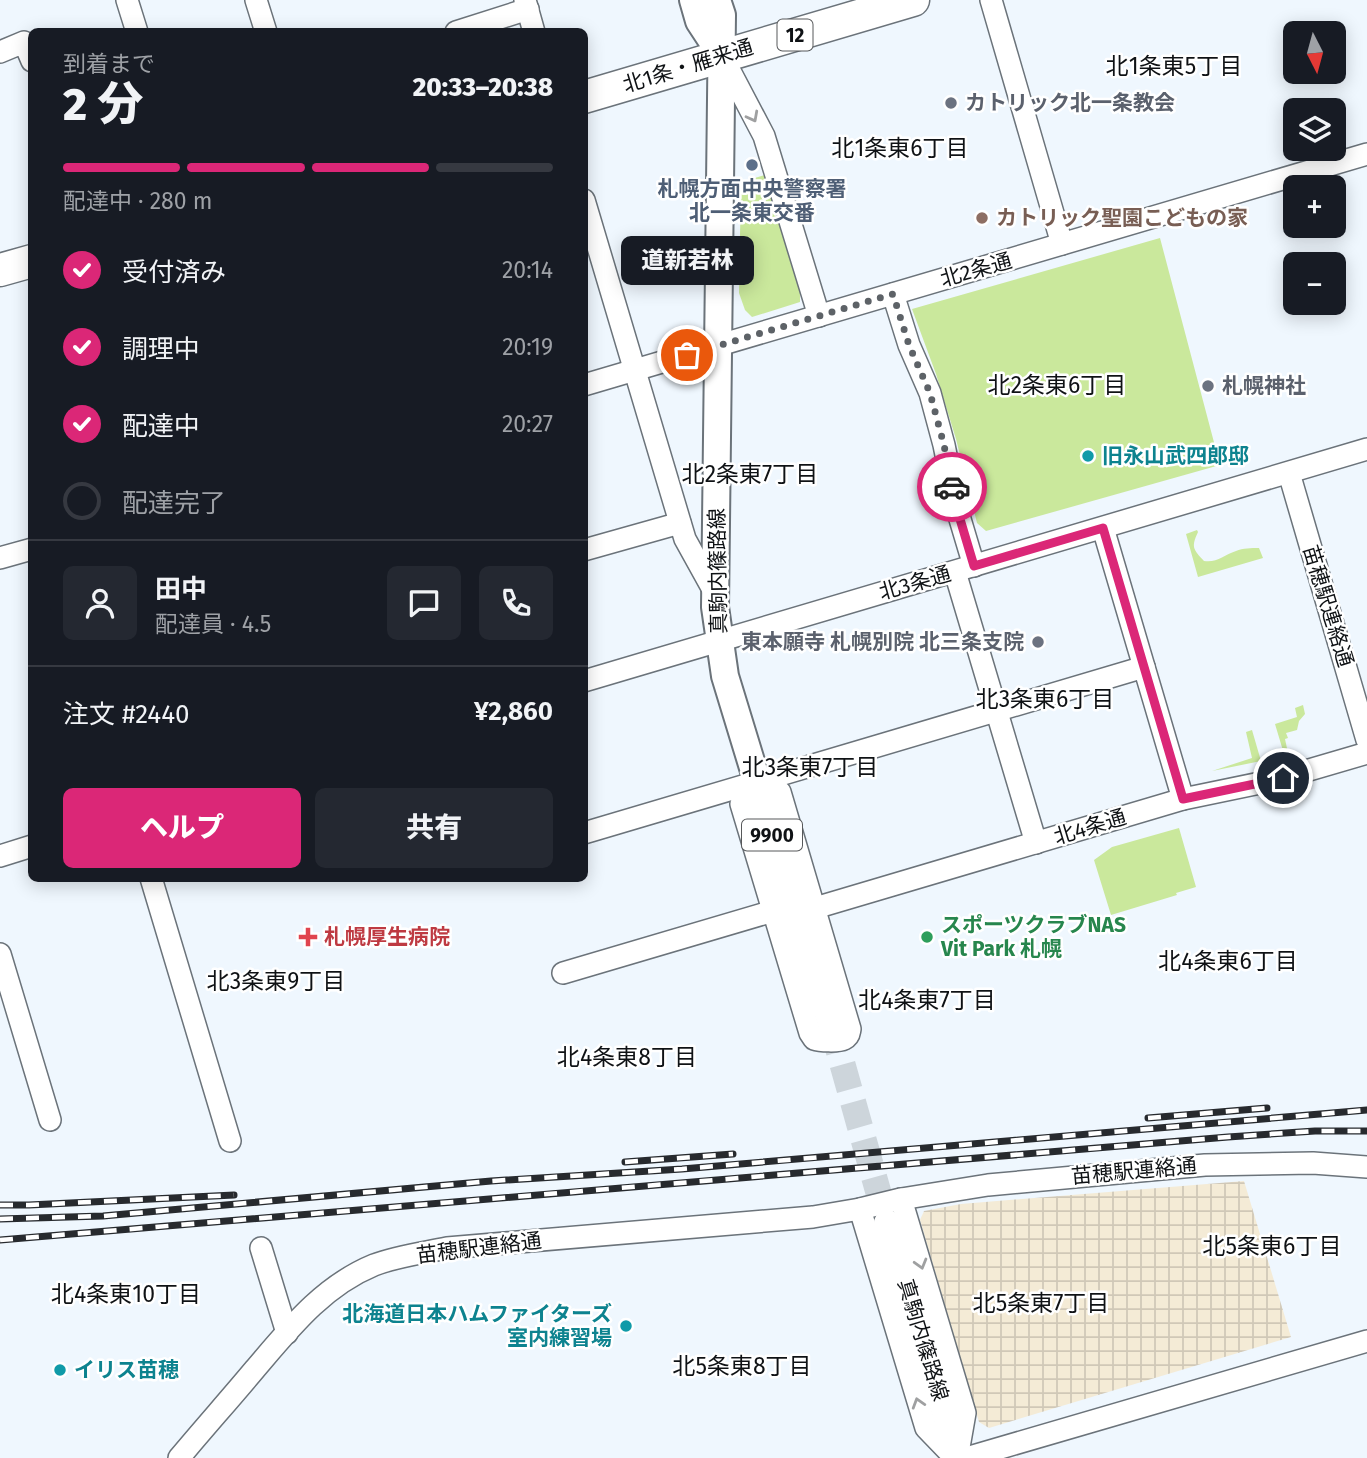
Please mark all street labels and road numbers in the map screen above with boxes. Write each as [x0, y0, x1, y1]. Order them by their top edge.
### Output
road number: 12 [778, 20, 812, 50]
street label: 北1条・雁来通 [620, 34, 756, 98]
street label: 北2条通 [937, 247, 1015, 293]
street label: 真駒内篠路線 [704, 508, 732, 634]
street label: 苗穂駅連絡通 [1297, 542, 1359, 670]
street label: 北3条通 [876, 560, 954, 606]
street label: 北4条通 [1051, 804, 1129, 850]
road number: 9900 [742, 820, 802, 850]
street label: 苗穂駅連絡通 [1070, 1153, 1198, 1189]
street label: 苗穂駅連絡通 [415, 1227, 543, 1269]
street label: 真駒内篠路線 [892, 1276, 954, 1404]

